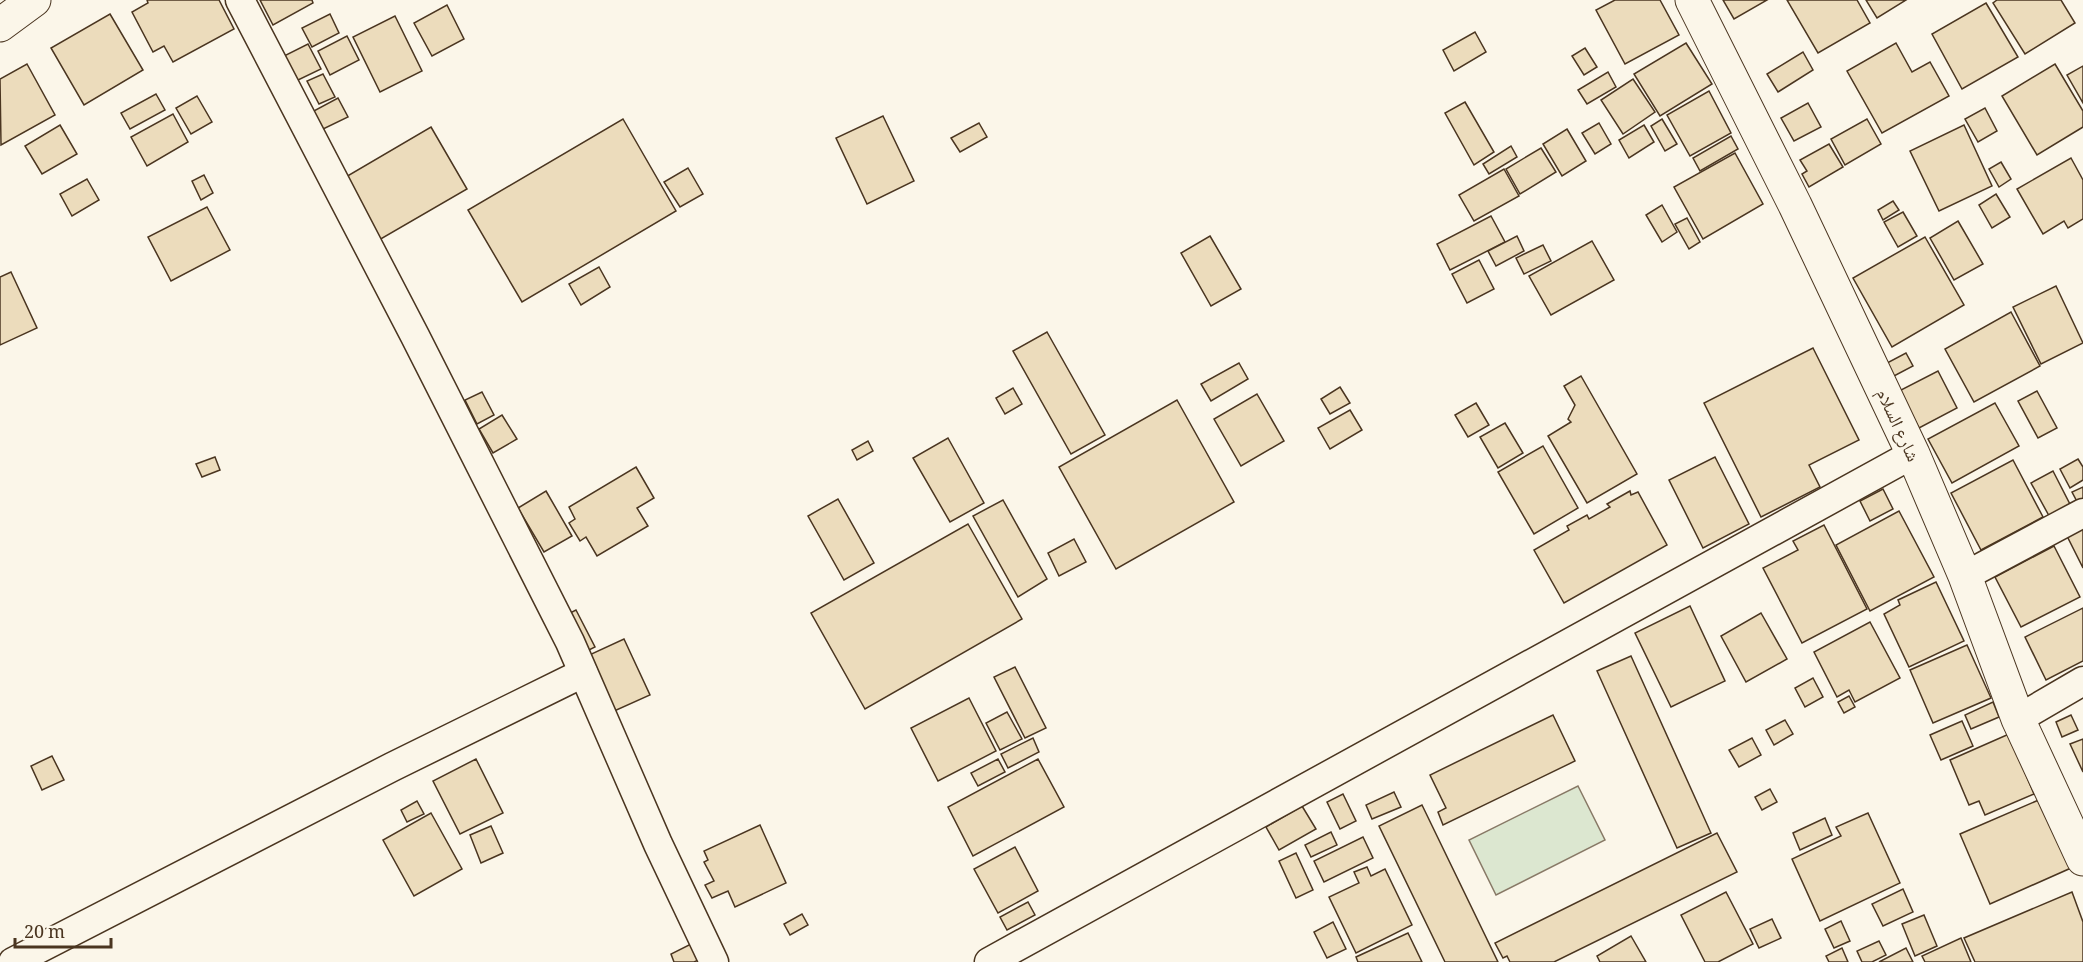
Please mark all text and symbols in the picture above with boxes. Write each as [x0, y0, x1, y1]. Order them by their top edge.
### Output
street label: شارع السلام [1866, 384, 1926, 468]
scale bar [15, 911, 111, 949]
text: 20 m [24, 919, 65, 949]

